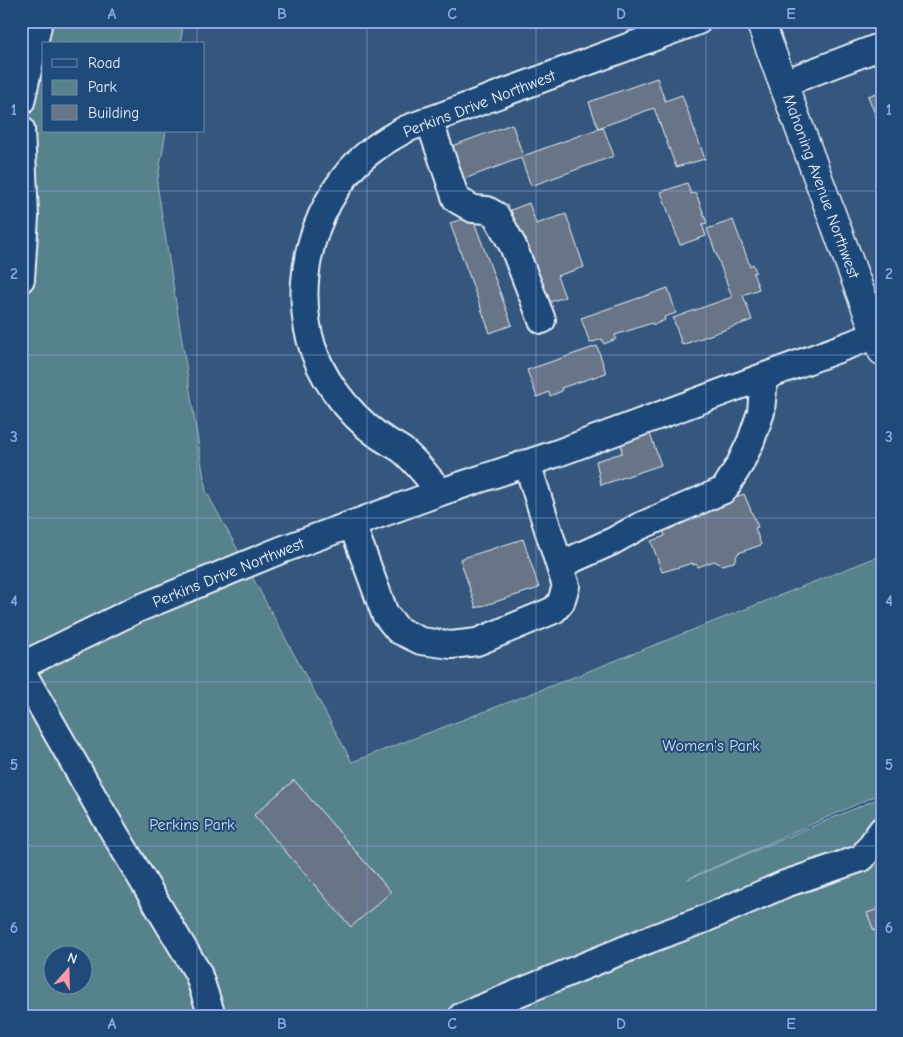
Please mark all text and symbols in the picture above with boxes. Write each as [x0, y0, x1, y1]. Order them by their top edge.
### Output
text: A [108, 5, 117, 23]
text: B [277, 5, 287, 23]
text: C [447, 5, 457, 23]
text: D [616, 5, 626, 23]
text: E [786, 5, 796, 23]
legend [42, 42, 205, 132]
text: Road [88, 54, 120, 72]
street label: Perkins Drive Northwest [401, 66, 558, 141]
text: Park [88, 78, 117, 96]
street label: Mahoning Avenue Northwest [779, 92, 863, 281]
text: 1 [11, 101, 17, 119]
text: 1 [886, 101, 892, 119]
text: Building [88, 104, 139, 122]
text: 2 [10, 265, 18, 283]
text: 2 [885, 265, 893, 283]
text: 3 [10, 428, 18, 446]
text: 3 [885, 428, 893, 446]
street label: Perkins Drive Northwest [150, 534, 307, 612]
text: 4 [10, 592, 18, 610]
text: 4 [885, 592, 893, 610]
park label: Women's Park [662, 737, 760, 755]
text: 5 [10, 756, 18, 774]
text: 5 [885, 756, 893, 774]
park label: Perkins Park [149, 816, 235, 834]
text: 6 [10, 919, 18, 937]
text: 6 [885, 919, 893, 937]
north arrow [42, 944, 92, 994]
text: N [65, 949, 79, 968]
text: A [108, 1015, 117, 1033]
text: B [277, 1015, 287, 1033]
text: C [447, 1015, 457, 1033]
text: D [616, 1015, 626, 1033]
text: E [786, 1015, 796, 1033]

